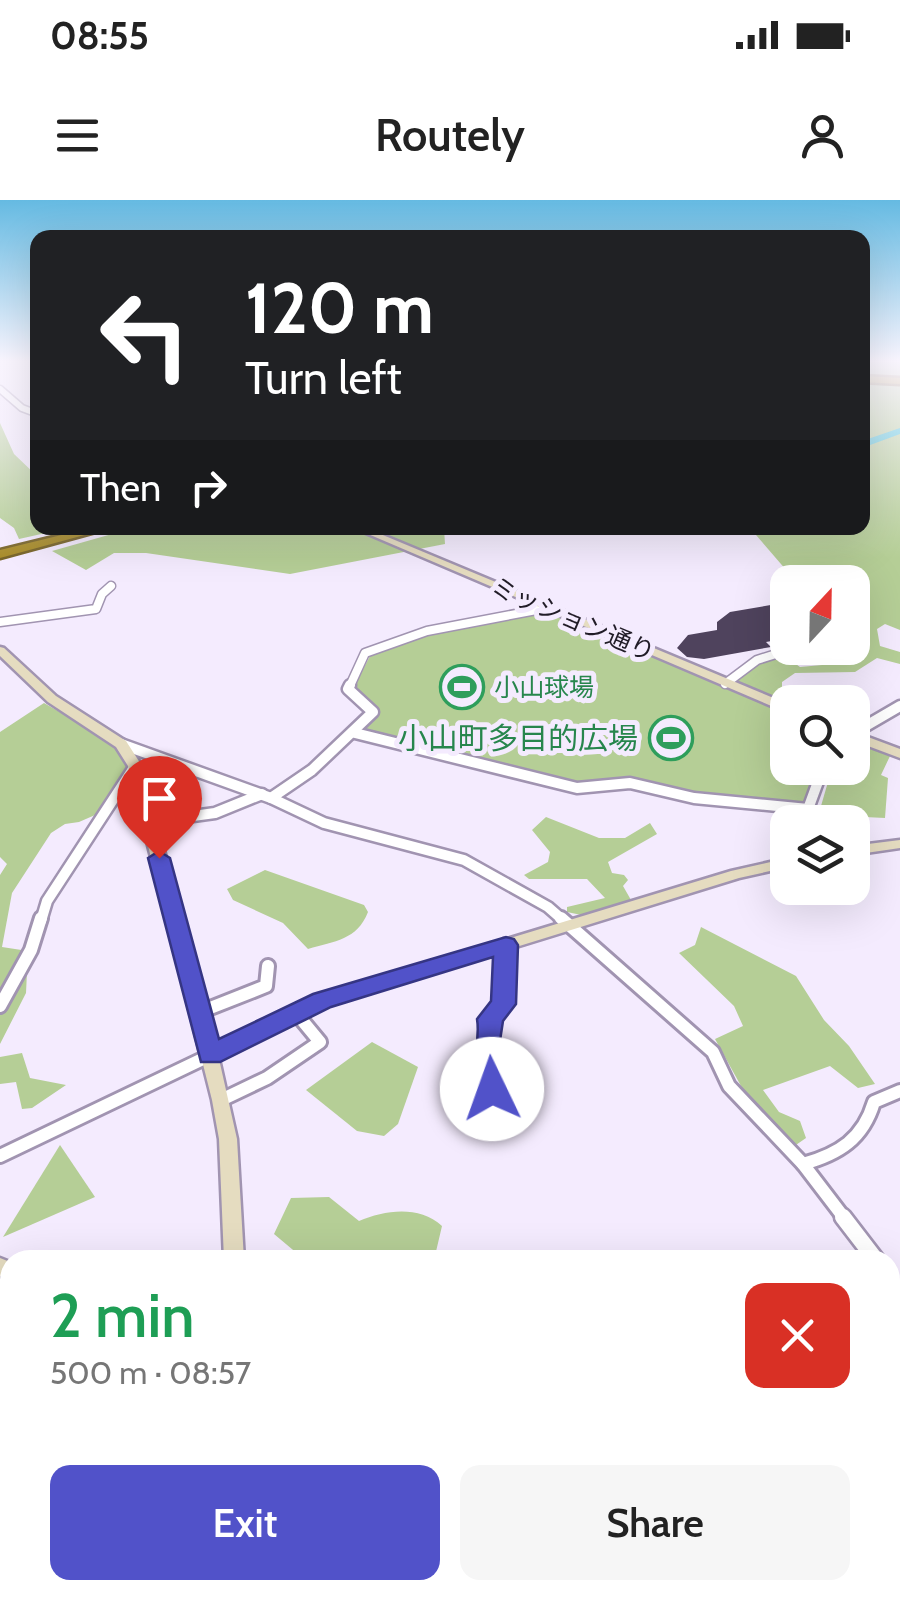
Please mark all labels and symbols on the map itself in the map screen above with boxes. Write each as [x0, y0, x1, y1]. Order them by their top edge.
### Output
north arrow [770, 565, 870, 665]
street label: ミッション通り [487, 571, 659, 667]
sports icon: 小山球場 [439, 664, 485, 710]
place label: 小山球場 [494, 672, 594, 702]
sports icon: 小山町多目的広場 [648, 715, 694, 761]
place label: 小山町多目的広場 [398, 720, 638, 757]
pin [117, 756, 202, 859]
position arrow [440, 1037, 544, 1141]

